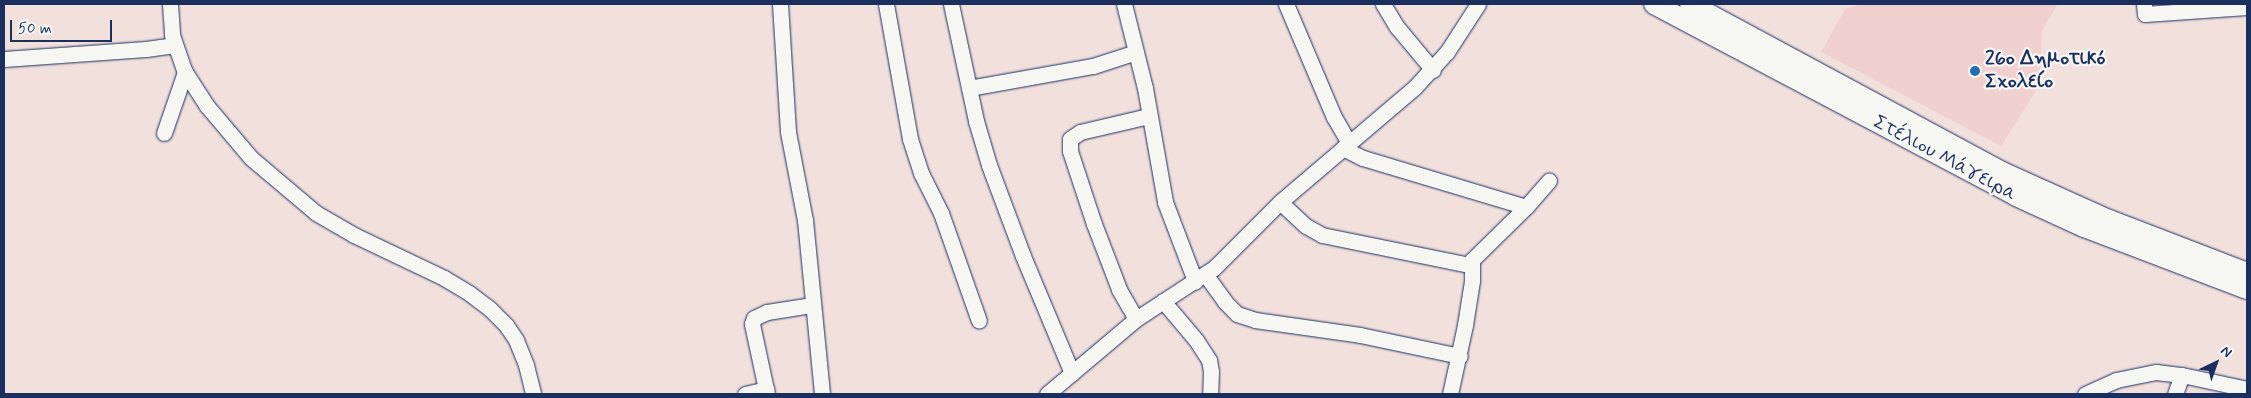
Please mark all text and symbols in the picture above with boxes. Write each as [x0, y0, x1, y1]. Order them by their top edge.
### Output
scale bar [12, 10, 115, 42]
text: 50 m [18, 19, 52, 39]
place label: 26ο Δημοτικό Σχολείο [1985, 47, 2105, 94]
marker: 26ο Δημοτικό Σχολείο [1969, 65, 1981, 77]
street label: Στέλιου Μάγειρα [1869, 110, 2021, 206]
north arrow [2191, 338, 2241, 388]
text: N [2217, 342, 2236, 362]

